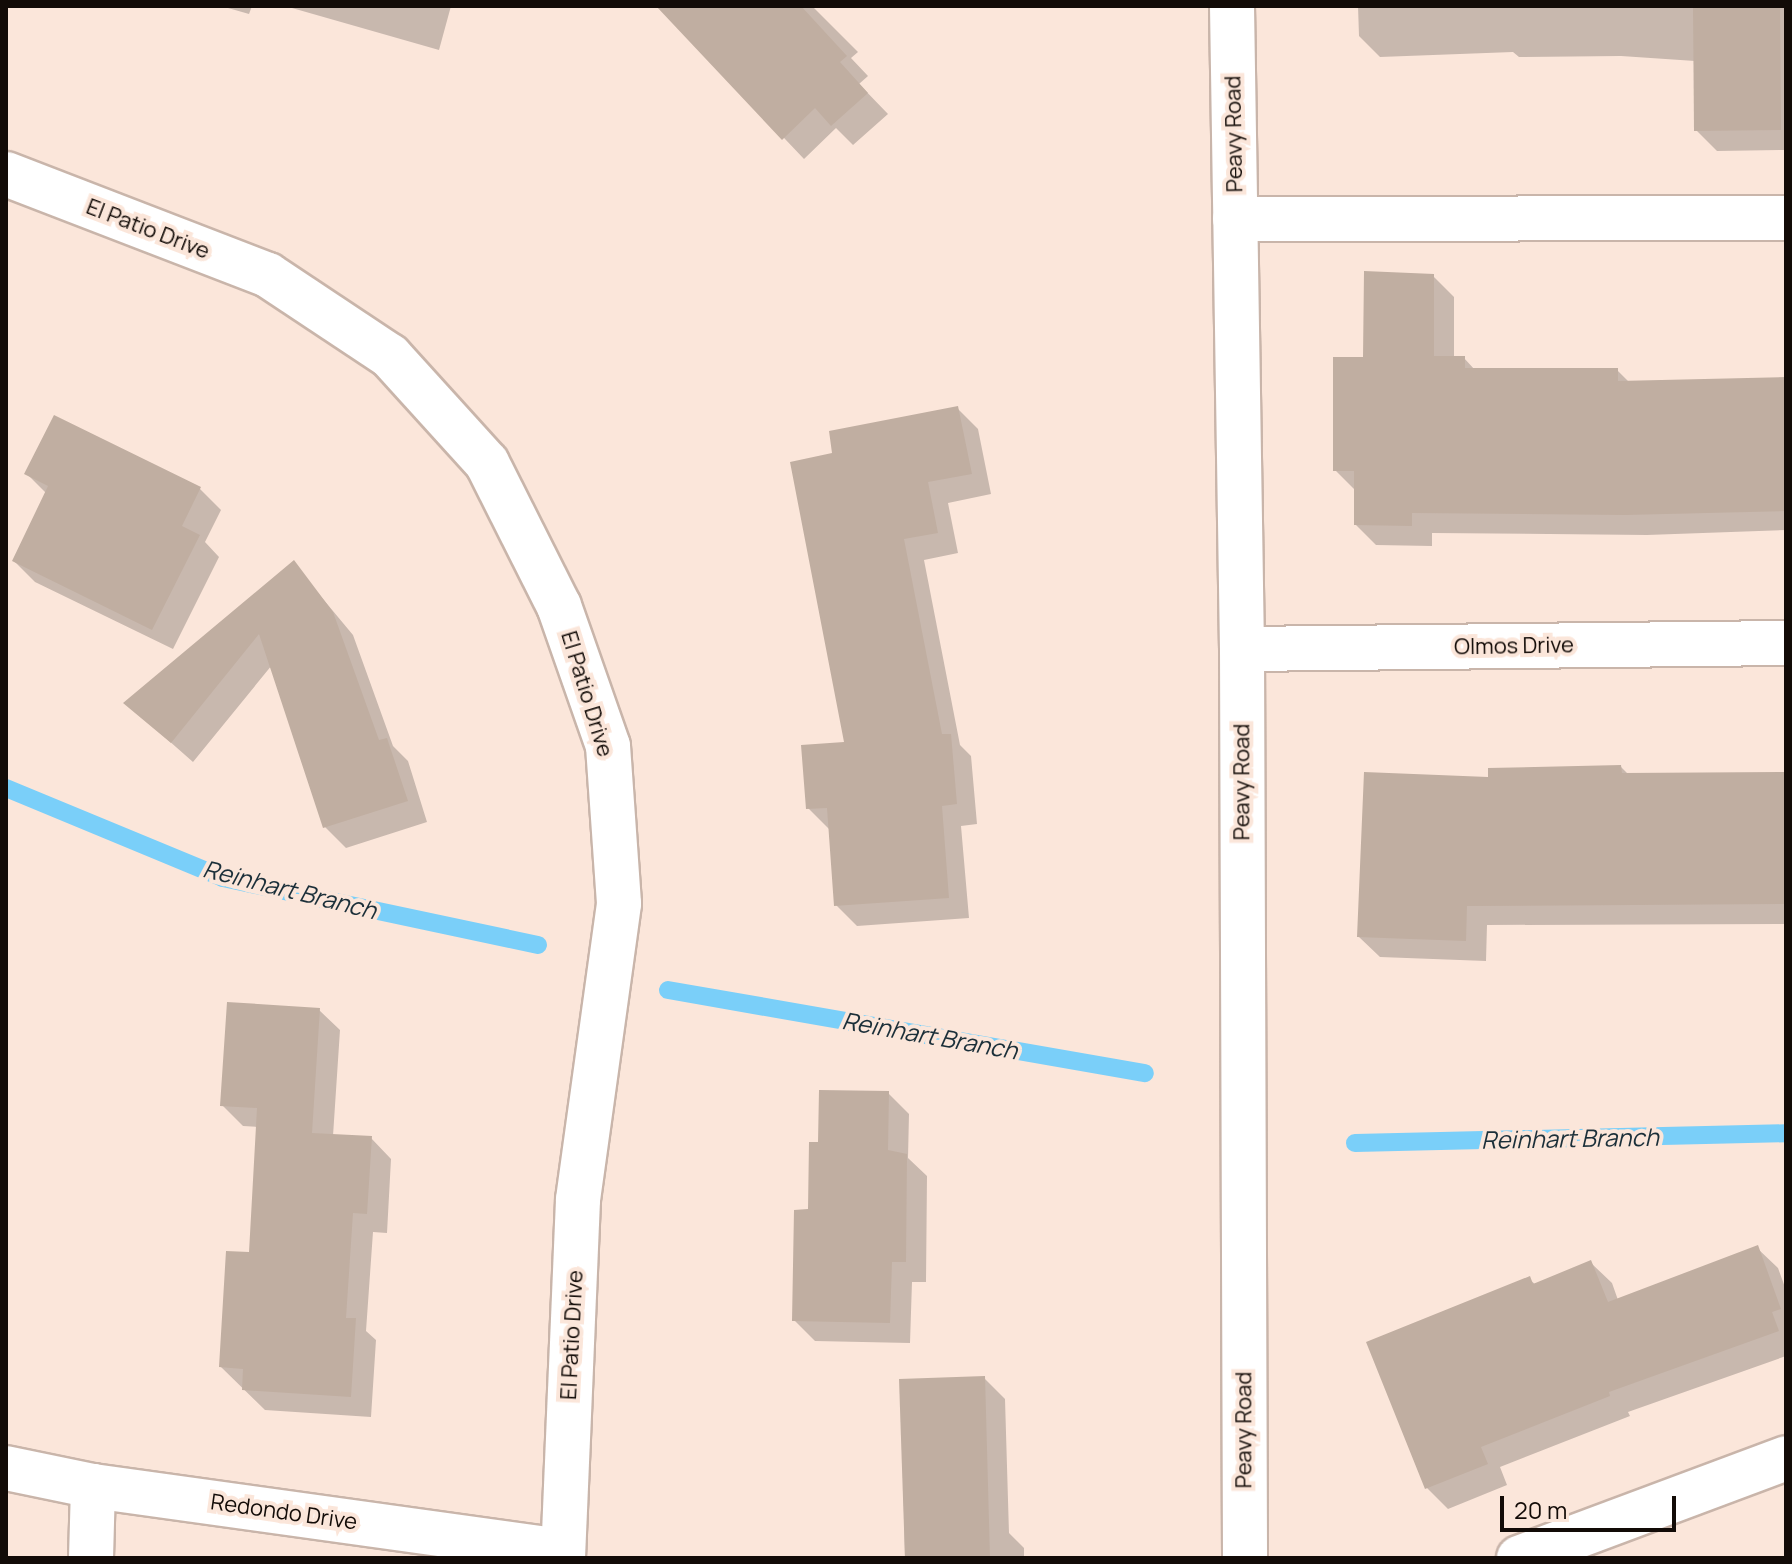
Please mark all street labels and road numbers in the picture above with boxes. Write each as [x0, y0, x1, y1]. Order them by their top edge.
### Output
street label: Peavy Road [1220, 75, 1248, 193]
street label: El Patio Drive [83, 193, 213, 265]
street label: El Patio Drive [555, 628, 619, 760]
street label: Olmos Drive [1454, 632, 1574, 660]
street label: Peavy Road [1229, 724, 1255, 840]
street label: El Patio Drive [555, 1269, 589, 1401]
street label: Peavy Road [1231, 1372, 1257, 1488]
street label: Redondo Drive [209, 1489, 359, 1535]

